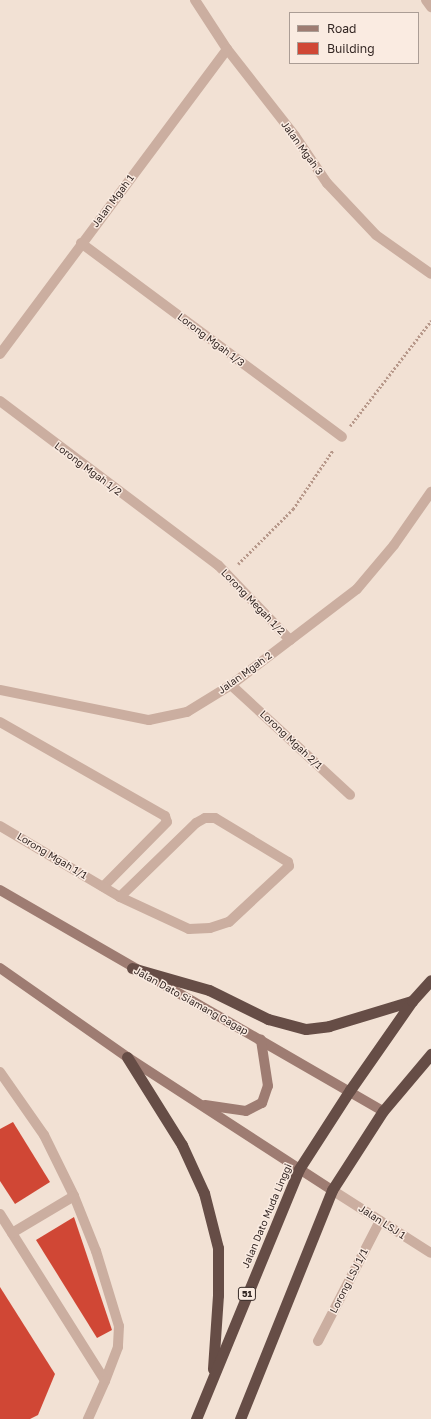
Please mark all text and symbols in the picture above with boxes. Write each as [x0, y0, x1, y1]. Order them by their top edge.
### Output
legend [289, 12, 419, 64]
text: Road [327, 21, 356, 36]
text: Building [327, 41, 375, 56]
street label: Jalan Mgah 3 [278, 119, 326, 177]
street label: Jalan Mgah 1 [89, 172, 137, 230]
street label: Lorong Mgah 1/3 [175, 311, 247, 369]
street label: Lorong Mgah 1/2 [52, 440, 124, 498]
street label: Lorong Megah 1/2 [219, 567, 287, 637]
street label: Jalan Mgah 2 [216, 649, 274, 697]
street label: Lorong Mgah 2/1 [257, 708, 325, 772]
street label: Lorong Mgah 1/1 [15, 830, 89, 882]
street label: Jalan Dato Siamang Gagap [132, 965, 250, 1037]
street label: Jalan Dato Muda Linggi [240, 1162, 294, 1270]
street label: Jalan LSJ 1 [356, 1202, 408, 1242]
street label: Lorong LSJ 1/1 [328, 1247, 370, 1315]
road number: 51 [237, 1287, 257, 1301]

